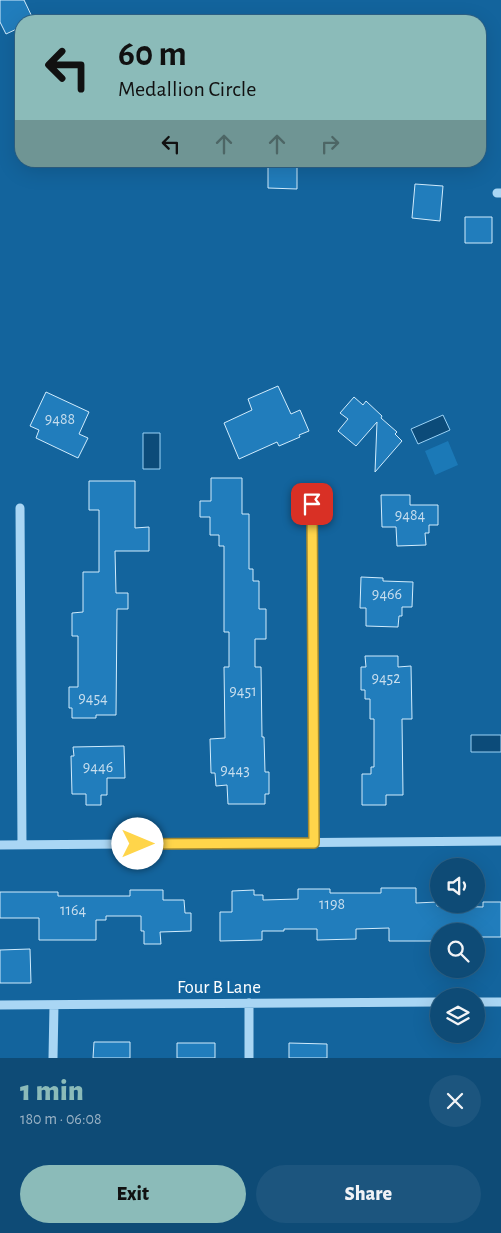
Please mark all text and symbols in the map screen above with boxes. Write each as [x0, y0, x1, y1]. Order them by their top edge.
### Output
icon: left [35, 35, 100, 100]
text: 60 m [118, 37, 187, 72]
text: Medallion Circle [118, 78, 256, 100]
icon: left [157, 130, 185, 158]
icon: ahead [210, 130, 238, 158]
icon: ahead [263, 130, 291, 158]
icon: right [316, 130, 344, 158]
house number: 9488 [45, 411, 75, 427]
pin [291, 483, 333, 525]
icon: arrive [298, 490, 326, 518]
house number: 9484 [395, 507, 426, 523]
house number: 9466 [372, 586, 402, 602]
house number: 9452 [371, 670, 401, 686]
house number: 9451 [229, 683, 257, 699]
house number: 9454 [78, 690, 108, 706]
house number: 9446 [83, 759, 113, 775]
house number: 9443 [220, 762, 250, 778]
position arrow [111, 817, 163, 869]
map controls [430, 858, 485, 1043]
button: sound [430, 858, 485, 913]
house number: 1198 [319, 896, 345, 912]
house number: 1164 [60, 902, 86, 918]
button: search [430, 923, 485, 978]
street label: Four B Lane [177, 978, 261, 997]
button: layers [430, 988, 485, 1043]
button: close [429, 1075, 481, 1127]
text: 1 min [20, 1076, 84, 1106]
text: 180 m · 06:08 [20, 1111, 102, 1127]
button: Exit [20, 1165, 246, 1223]
button: Share [256, 1165, 481, 1223]

